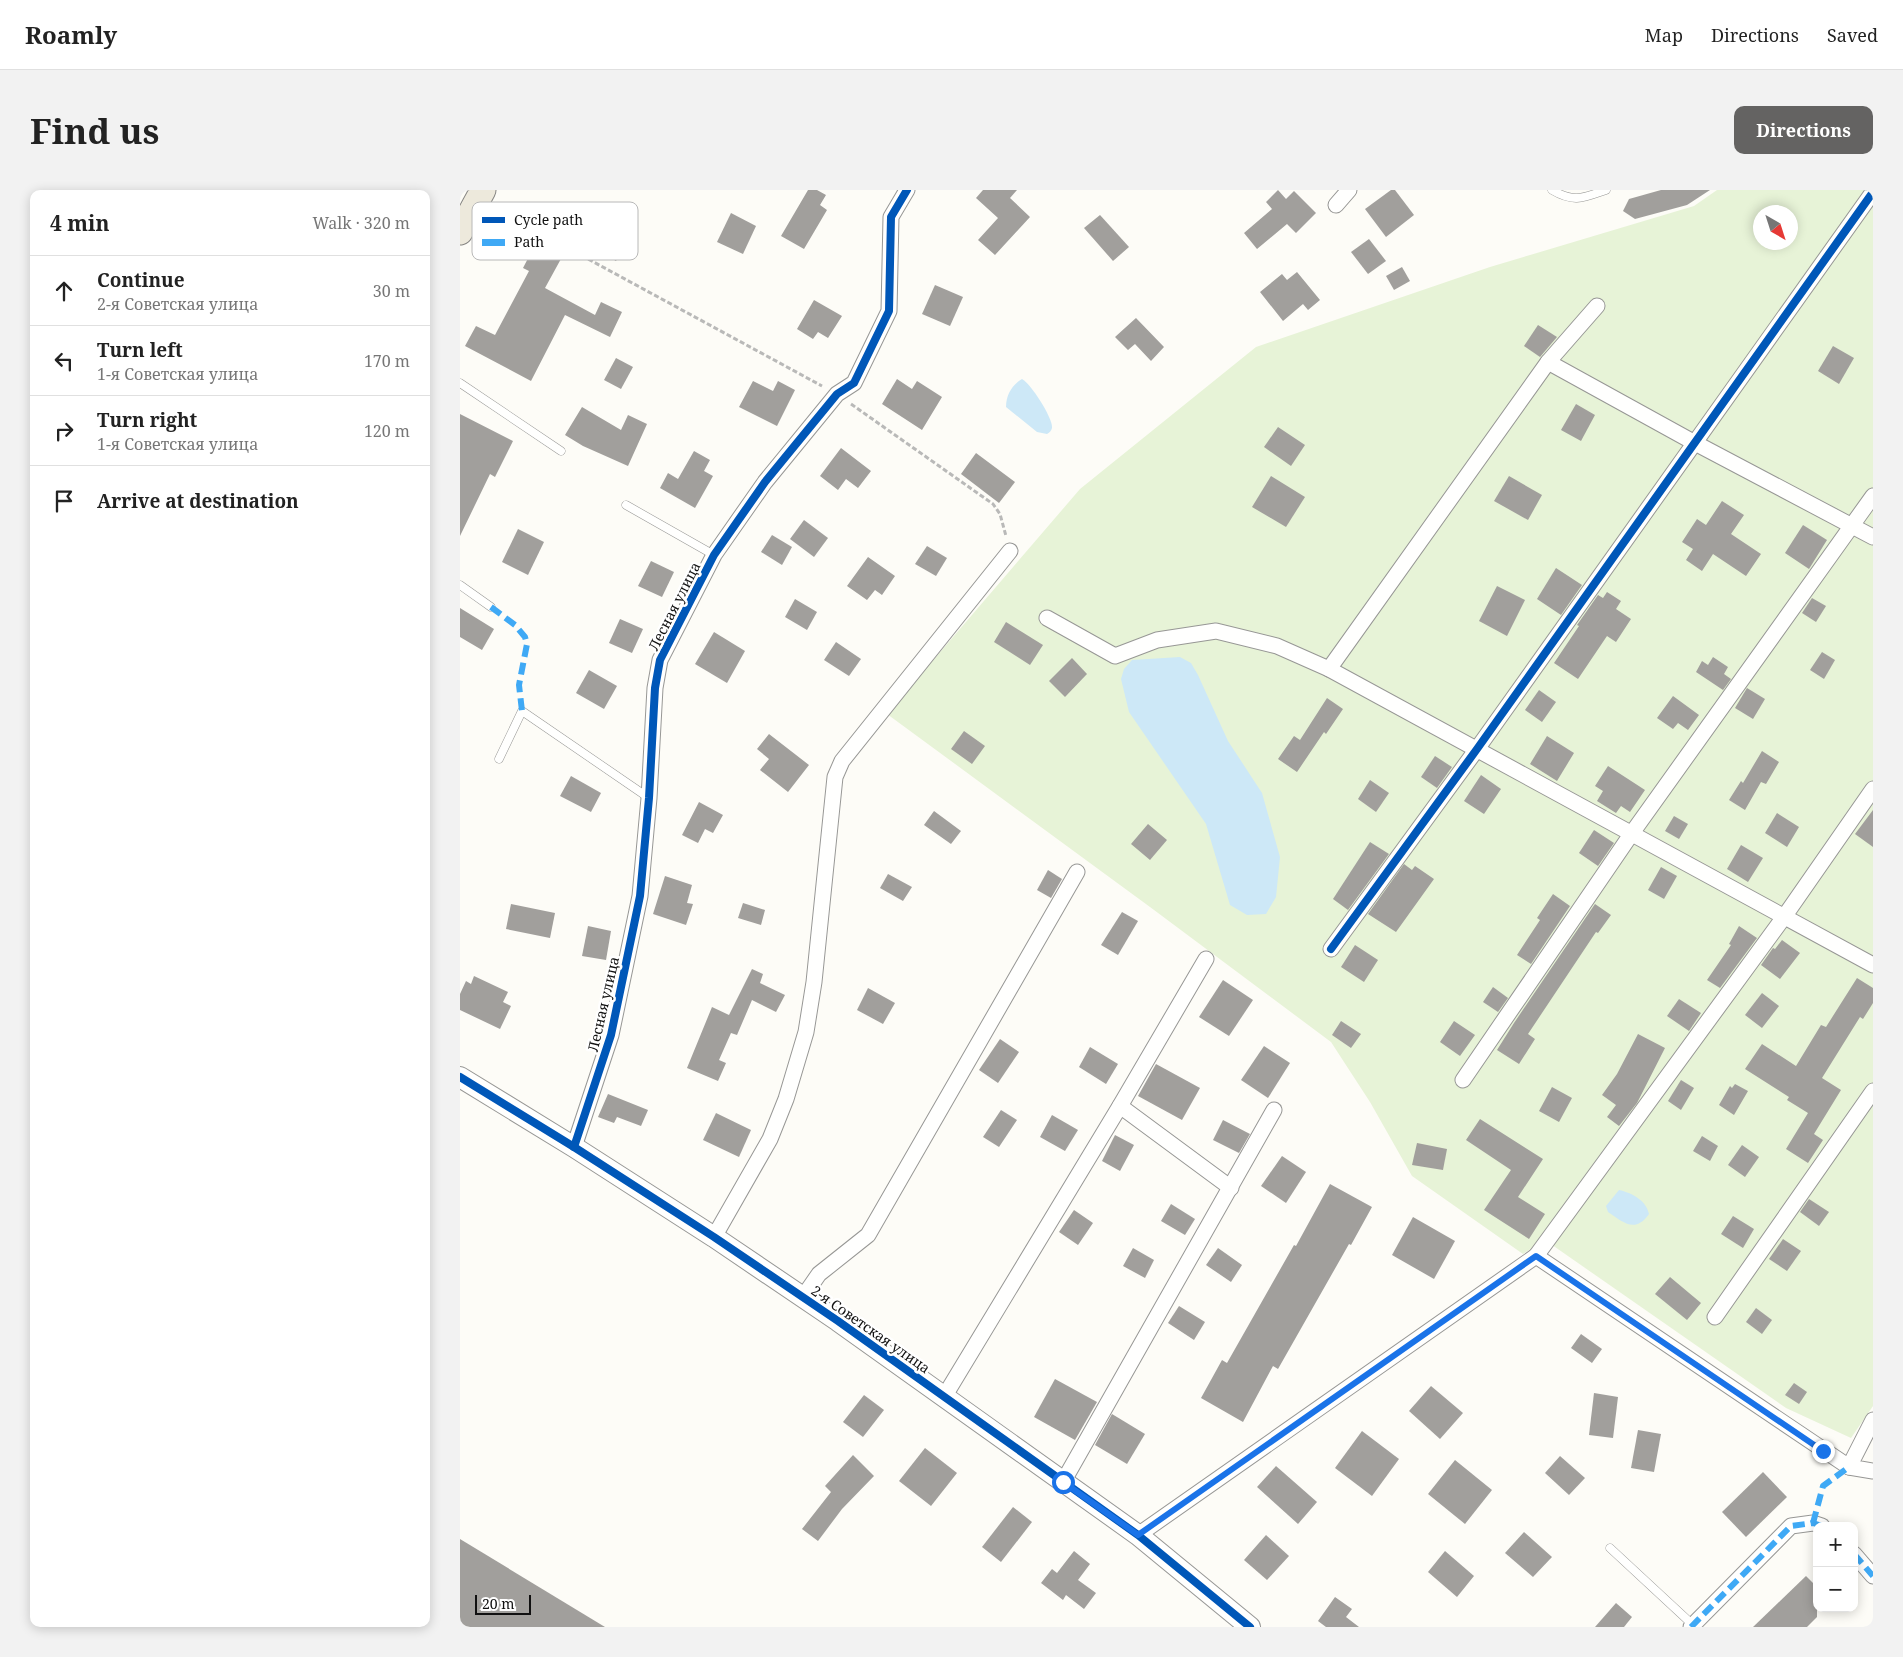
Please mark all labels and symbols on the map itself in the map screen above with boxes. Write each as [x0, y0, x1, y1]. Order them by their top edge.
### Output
legend [472, 202, 638, 260]
north arrow [1753, 205, 1798, 250]
text: Cycle path [514, 210, 583, 229]
text: Path [514, 232, 544, 251]
street label: Лесная улица [644, 559, 704, 653]
street label: Лесная улица [583, 955, 623, 1053]
street label: 2-я Советская улица [808, 1281, 934, 1377]
route end [1812, 1440, 1835, 1463]
route start [1052, 1471, 1075, 1494]
scale bar [475, 1592, 531, 1615]

